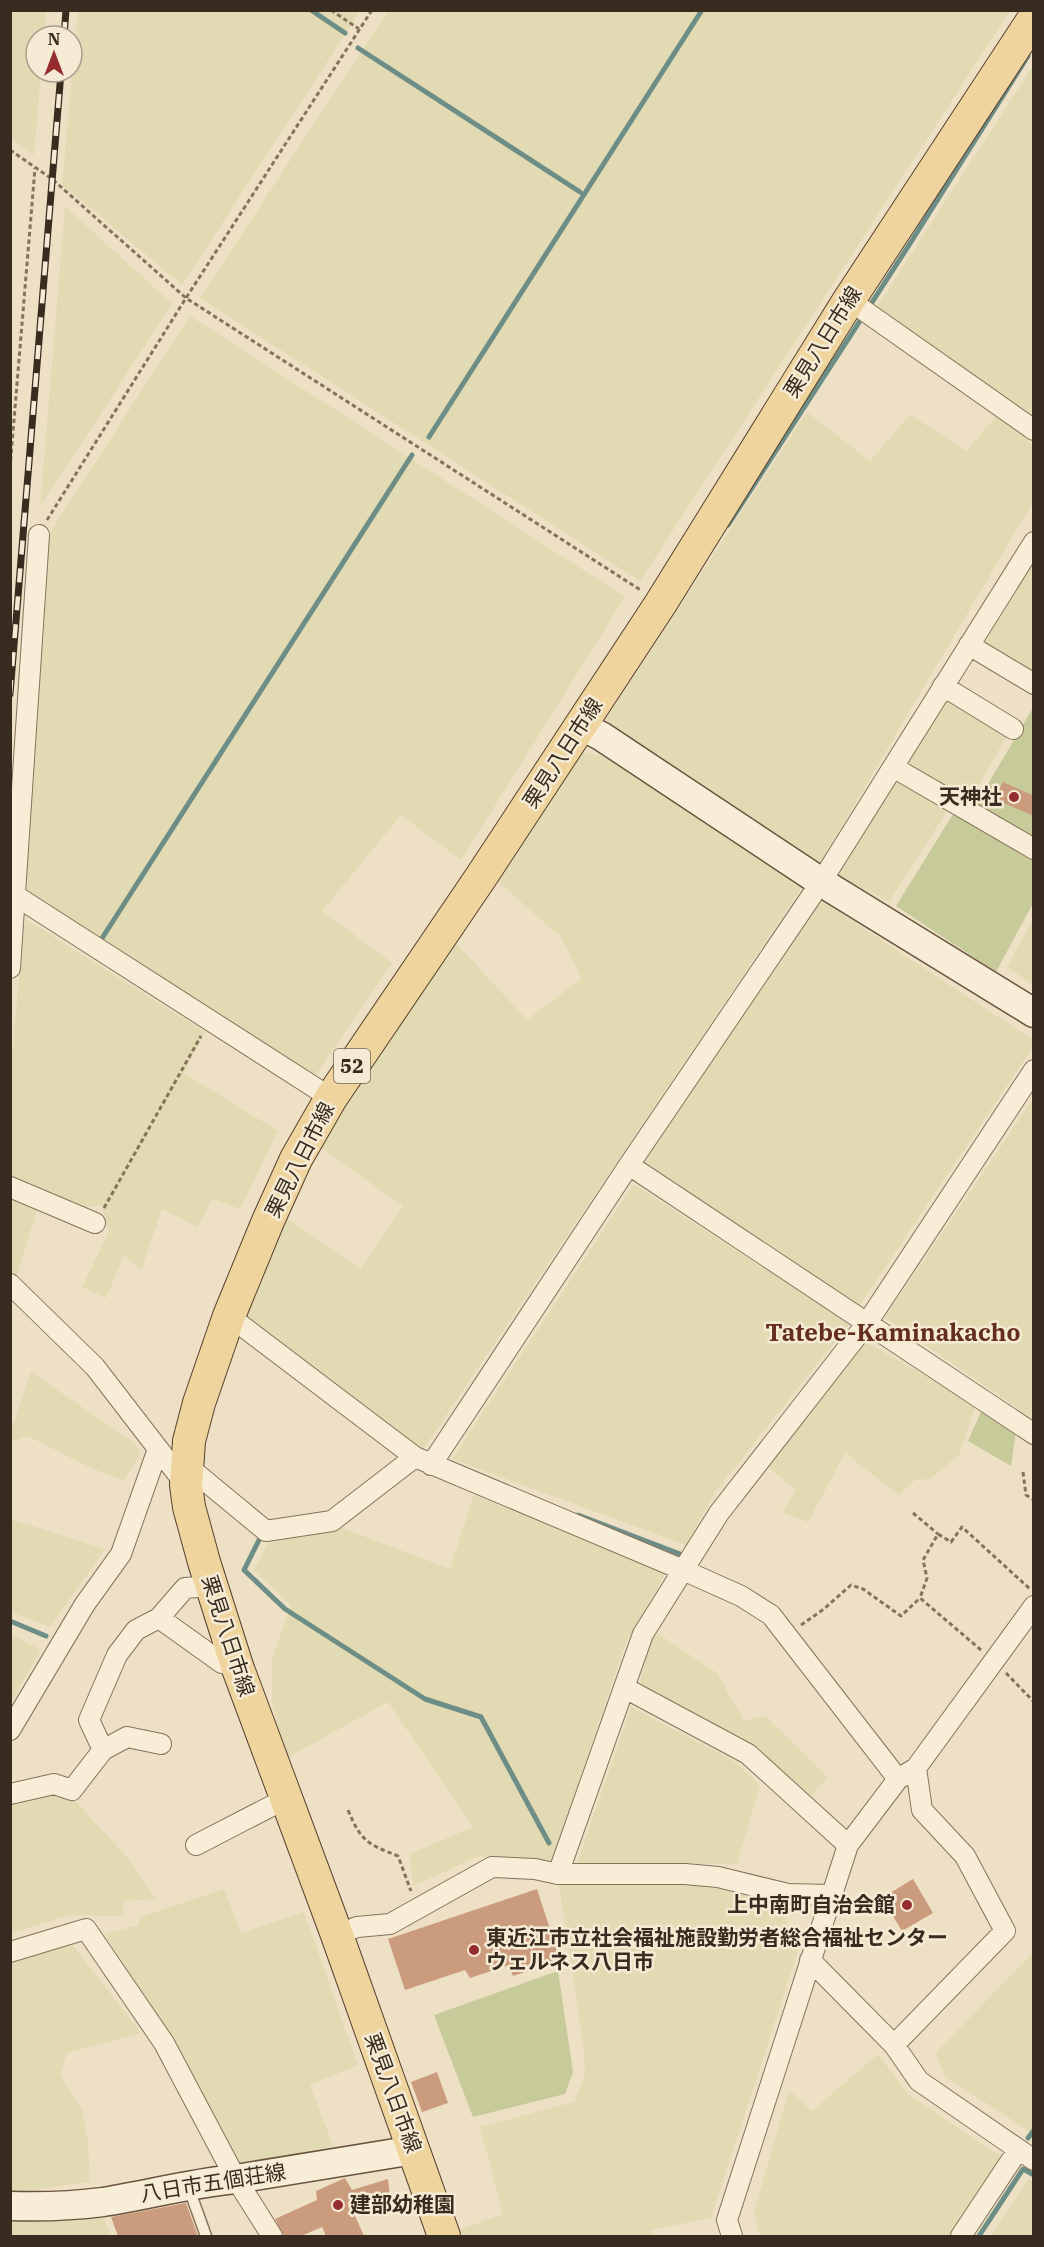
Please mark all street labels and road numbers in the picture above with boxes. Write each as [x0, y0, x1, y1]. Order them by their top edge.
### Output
street label: 栗見八日市線 [777, 281, 867, 402]
street label: 栗見八日市線 [516, 692, 608, 813]
road number: 52 [334, 1049, 370, 1083]
street label: 栗見八日市線 [258, 1097, 340, 1222]
street label: 栗見八日市線 [196, 1571, 262, 1700]
street label: 栗見八日市線 [359, 2029, 429, 2157]
street label: 八日市五個荘線 [138, 2157, 288, 2207]

